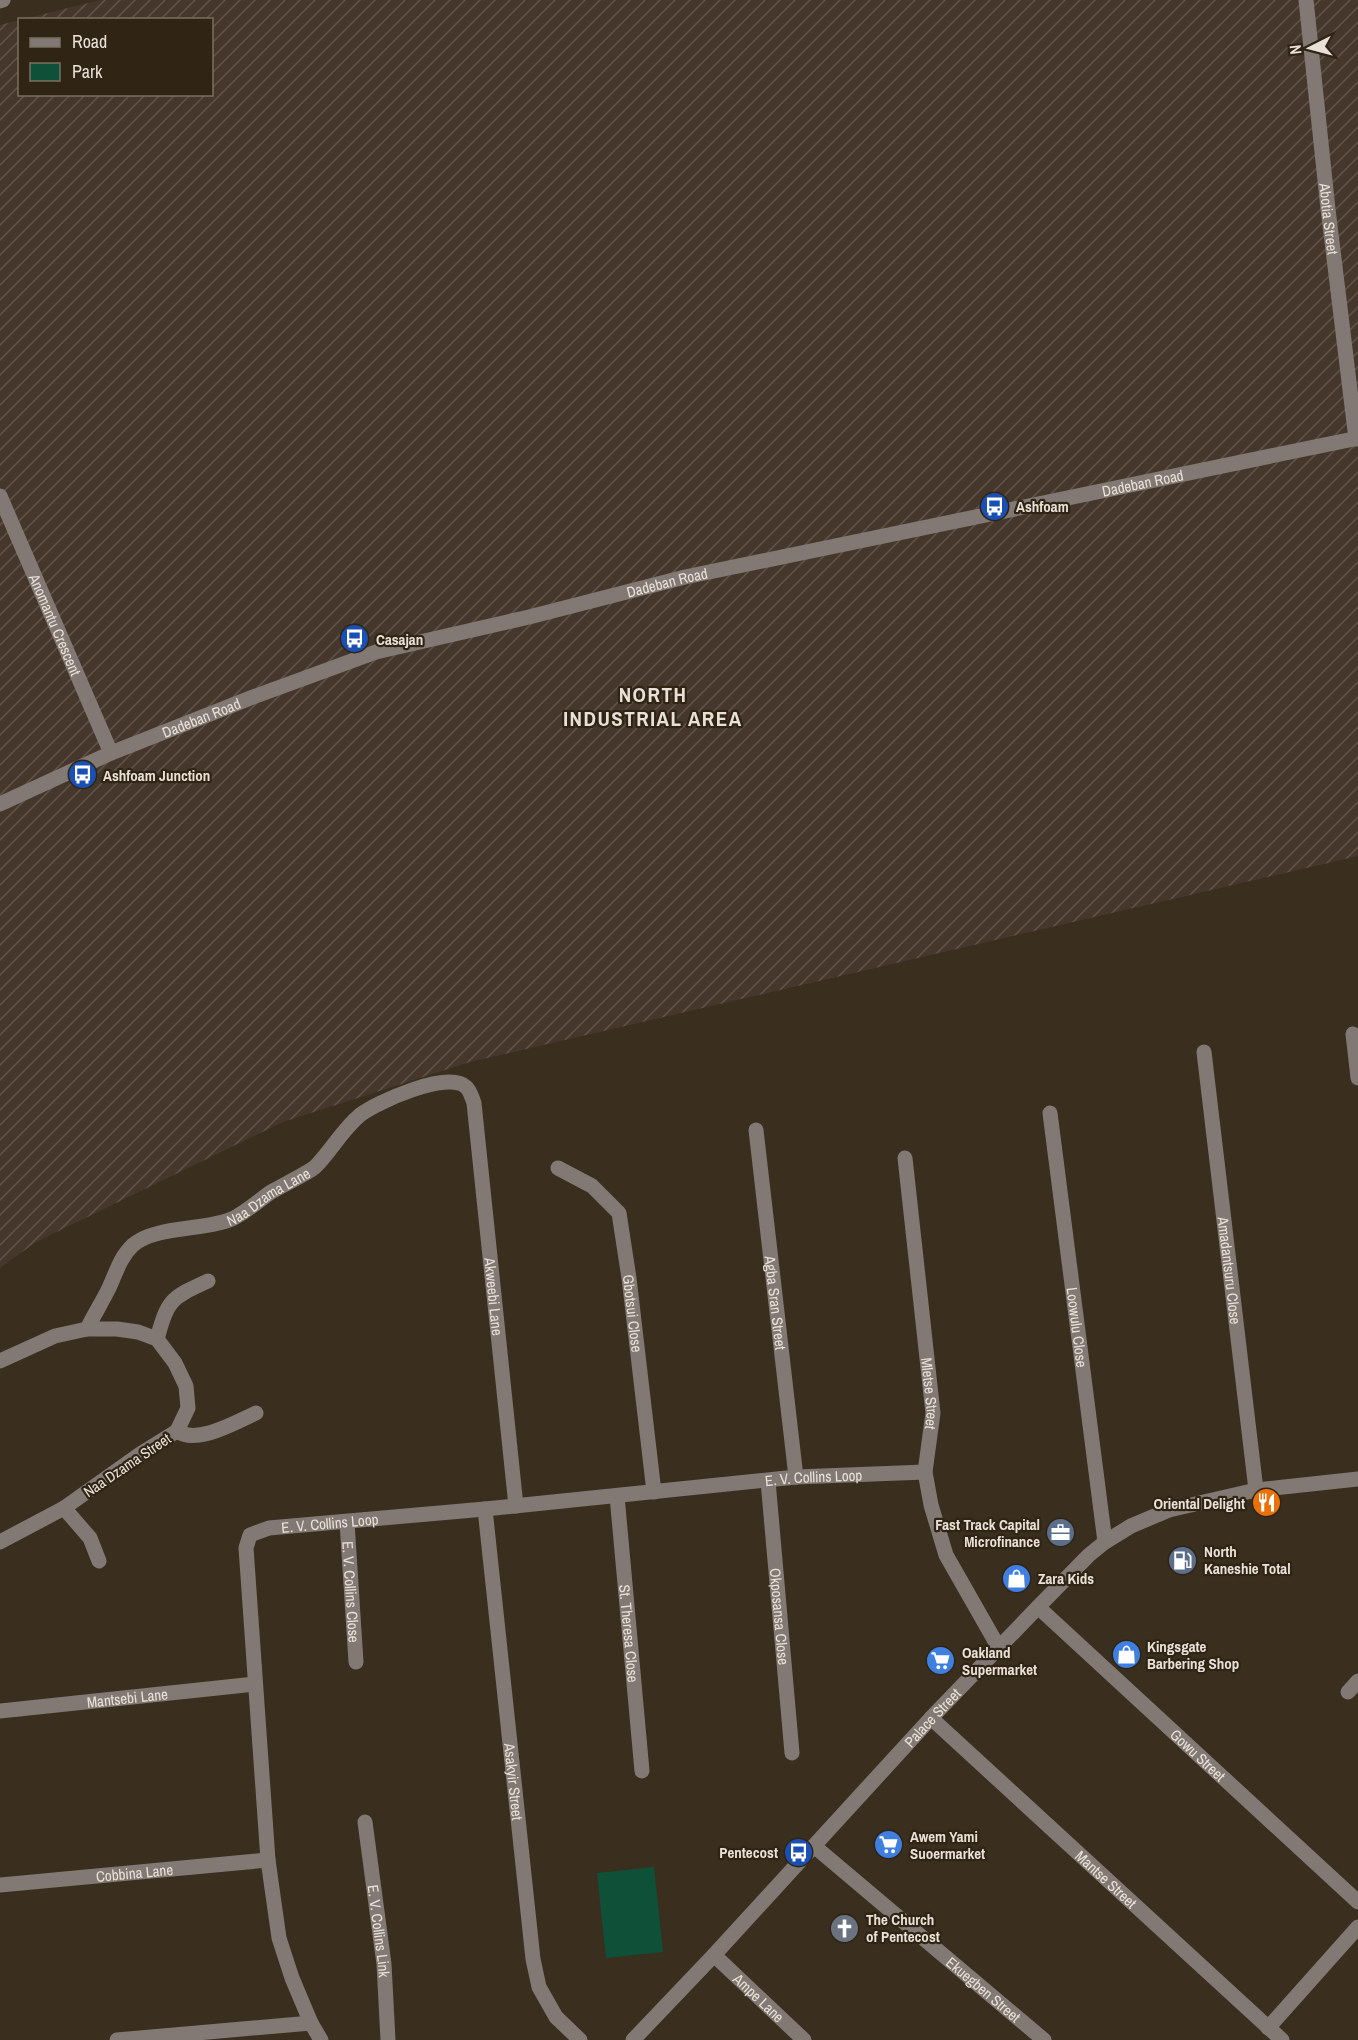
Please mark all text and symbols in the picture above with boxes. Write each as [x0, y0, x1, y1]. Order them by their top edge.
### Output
legend [18, 18, 213, 96]
north arrow [1280, 18, 1340, 78]
text: Road [72, 29, 107, 54]
text: N [1284, 44, 1307, 55]
text: Park [72, 59, 103, 84]
street label: Abotia Street [1315, 181, 1344, 256]
street label: Dadeban Road [1100, 464, 1185, 501]
bus stop icon: Ashfoam [979, 490, 1011, 522]
place label: Ashfoam [1016, 496, 1069, 517]
street label: Dadeban Road [624, 562, 709, 602]
street label: Anomantu Crescent [24, 570, 87, 679]
bus stop icon: Casajan [339, 623, 371, 655]
place label: Casajan [376, 629, 423, 650]
district label: NORTH INDUSTRIAL AREA [563, 680, 743, 733]
street label: Dadeban Road [159, 693, 243, 742]
bus stop icon: Ashfoam Junction [66, 759, 98, 791]
place label: Ashfoam Junction [103, 765, 210, 786]
street label: Naa Dzama Lane [223, 1162, 314, 1231]
street label: Amadantsuru Close [1213, 1215, 1247, 1326]
street label: Agba Sran Street [760, 1254, 792, 1352]
street label: Akweebi Lane [480, 1256, 509, 1337]
street label: Gbotsui Close [618, 1273, 648, 1353]
street label: Loowulu Close [1062, 1286, 1093, 1369]
street label: Mletse Street [916, 1356, 943, 1432]
street label: Naa Dzama Street [79, 1428, 175, 1502]
street label: E. V. Collins Loop [764, 1464, 863, 1491]
restaurant icon: Oriental Delight [1250, 1487, 1282, 1519]
place label: Oriental Delight [1153, 1493, 1245, 1514]
street label: E. V. Collins Loop [280, 1508, 379, 1537]
place label: Fast Track Capital Microfinance [935, 1514, 1040, 1552]
office icon: Fast Track Capital Microfinance [1045, 1517, 1077, 1549]
street label: E. V. Collins Close [338, 1541, 365, 1643]
place label: North Kaneshie Total [1204, 1541, 1291, 1579]
fuel station icon: North Kaneshie Total [1167, 1544, 1199, 1576]
shop icon: Zara Kids [1001, 1562, 1033, 1594]
street label: Okposansa Close [765, 1567, 795, 1666]
place label: Zara Kids [1038, 1568, 1094, 1589]
street label: St. Theresa Close [615, 1584, 644, 1684]
place label: Kingsgate Barbering Shop [1147, 1636, 1239, 1674]
shop icon: Kingsgate Barbering Shop [1110, 1639, 1142, 1671]
place label: Oakland Supermarket [962, 1642, 1037, 1680]
supermarket icon: Oakland Supermarket [925, 1645, 957, 1677]
street label: Mantsebi Lane [86, 1683, 169, 1712]
street label: Palace Street [899, 1683, 965, 1751]
street label: Gowu Street [1166, 1724, 1231, 1786]
street label: Asakyir Street [499, 1741, 529, 1822]
place label: Awem Yami Suoermarket [910, 1826, 985, 1864]
supermarket icon: Awem Yami Suoermarket [873, 1829, 905, 1861]
bus stop icon: Pentecost [783, 1836, 815, 1868]
place label: Pentecost [719, 1842, 778, 1863]
street label: Mantse Street [1071, 1845, 1142, 1913]
street label: Cobbina Lane [95, 1858, 174, 1887]
street label: E. V. Collins Link [363, 1883, 395, 1979]
place label: The Church of Pentecost [866, 1909, 940, 1947]
church icon: The Church of Pentecost [829, 1912, 861, 1944]
street label: Ekuegben Street [942, 1952, 1026, 2027]
street label: Ampe Lane [728, 1968, 789, 2027]

